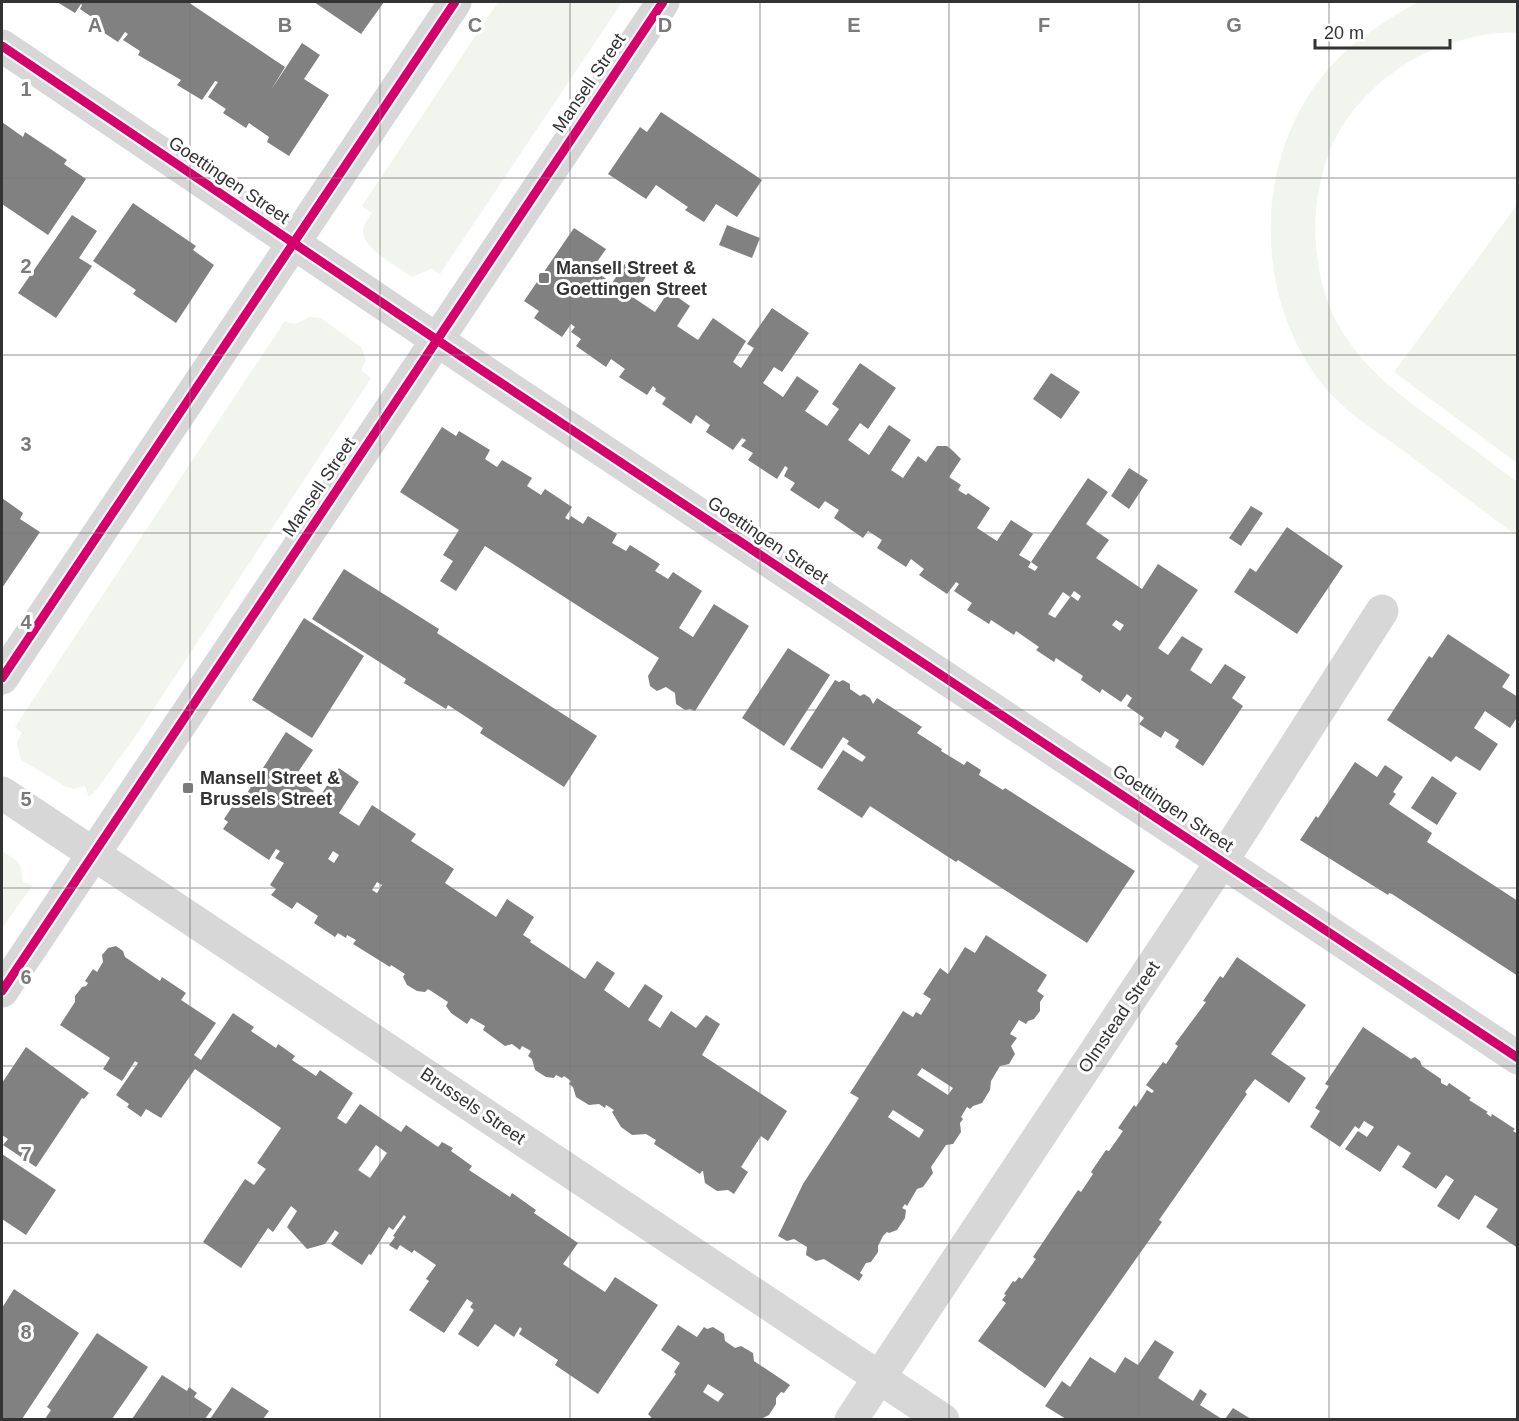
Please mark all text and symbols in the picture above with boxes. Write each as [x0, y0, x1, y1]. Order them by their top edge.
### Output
scale bar [1315, 12, 1450, 50]
text: A [88, 14, 102, 36]
text: B [278, 14, 292, 36]
text: C [468, 14, 482, 36]
text: D [658, 14, 672, 36]
text: E [847, 14, 861, 36]
text: F [1038, 14, 1050, 36]
text: G [1226, 14, 1242, 36]
text: 20 m [1324, 23, 1364, 43]
street label: Mansell Street [549, 30, 629, 136]
text: 1 [20, 78, 32, 100]
street label: Goettingen Street [165, 132, 293, 228]
text: 2 [20, 255, 32, 277]
place label: Mansell Street & Goettingen Street [556, 258, 707, 299]
marker: Mansell Street & Goettingen Street [537, 271, 551, 285]
text: 3 [20, 433, 32, 455]
street label: Mansell Street [279, 434, 359, 540]
street label: Goettingen Street [704, 492, 832, 588]
text: 4 [20, 611, 32, 633]
street label: Goettingen Street [1109, 760, 1237, 856]
place label: Mansell Street & Brussels Street [200, 768, 340, 809]
marker: Mansell Street & Brussels Street [181, 781, 195, 795]
text: 5 [20, 788, 32, 810]
street label: Olmstead Street [1074, 957, 1164, 1077]
text: 6 [20, 966, 32, 988]
street label: Brussels Street [417, 1064, 529, 1148]
text: 7 [20, 1143, 32, 1165]
text: 8 [20, 1321, 32, 1343]

